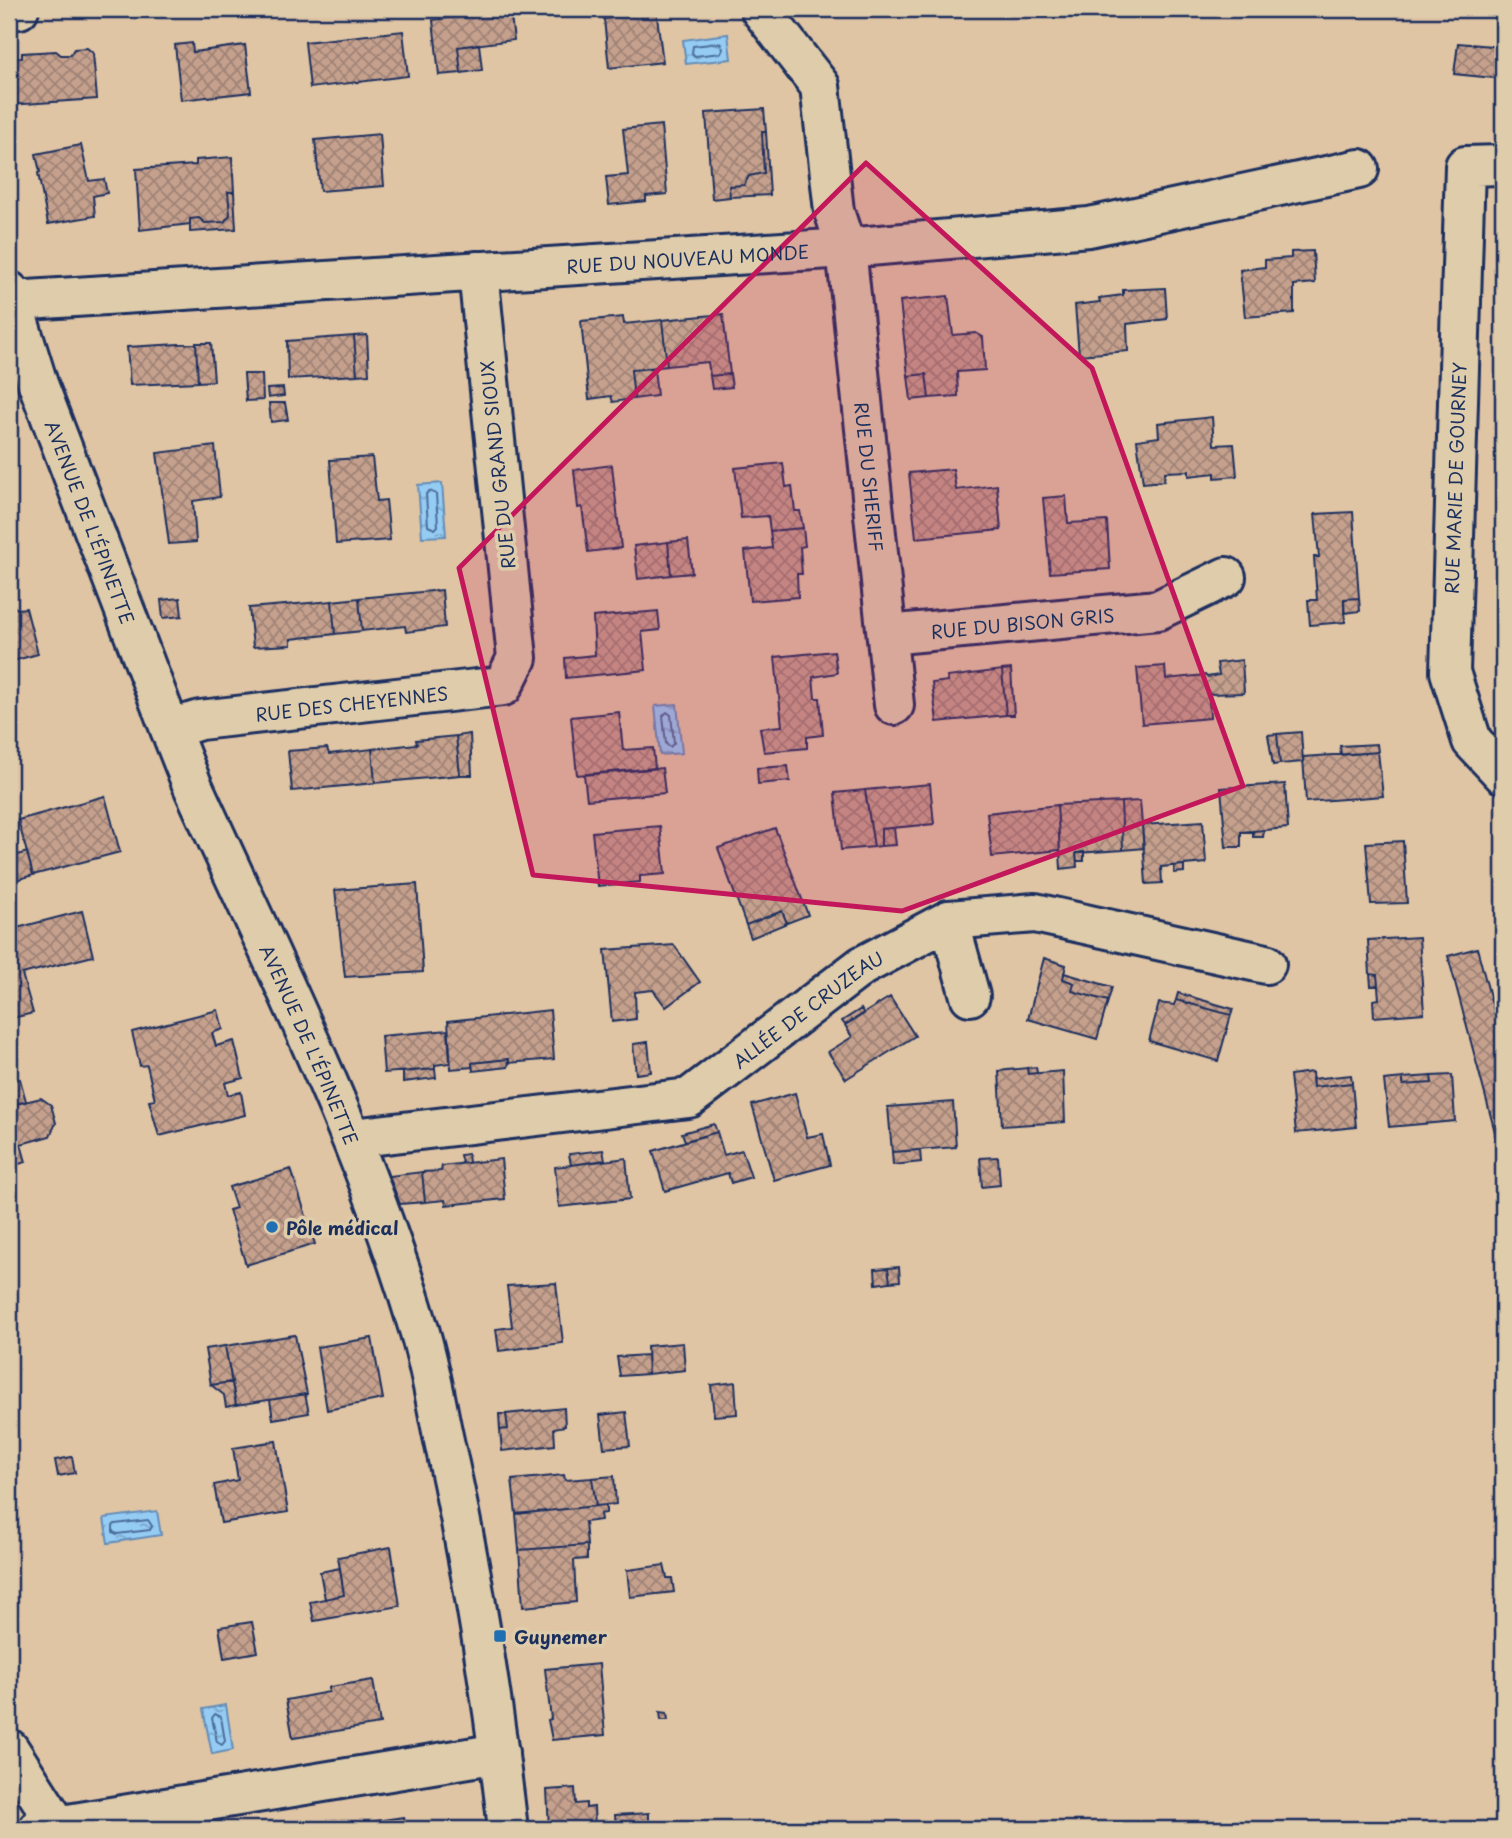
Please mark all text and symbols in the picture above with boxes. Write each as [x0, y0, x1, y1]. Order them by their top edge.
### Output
street label: RUE DU NOUVEAU MONDE [565, 237, 810, 279]
street label: RUE DU GRAND SIOUX [473, 359, 521, 571]
street label: RUE MARIE DE GOURNEY [1437, 361, 1473, 594]
street label: RUE DU SHERIFF [849, 401, 891, 552]
street label: AVENUE DE L'ÉPINETTE [39, 416, 142, 628]
street label: RUE DU BISON GRIS [929, 601, 1115, 644]
street label: RUE DES CHEYENNES [254, 679, 450, 727]
street label: AVENUE DE L'ÉPINETTE [254, 940, 366, 1149]
street label: ALLÉE DE CRUZEAU [727, 944, 888, 1074]
place label: Pôle médical [286, 1214, 399, 1241]
marker: Pôle médical [264, 1219, 280, 1235]
place label: Guynemer [514, 1623, 608, 1650]
marker: Guynemer [492, 1628, 508, 1644]

